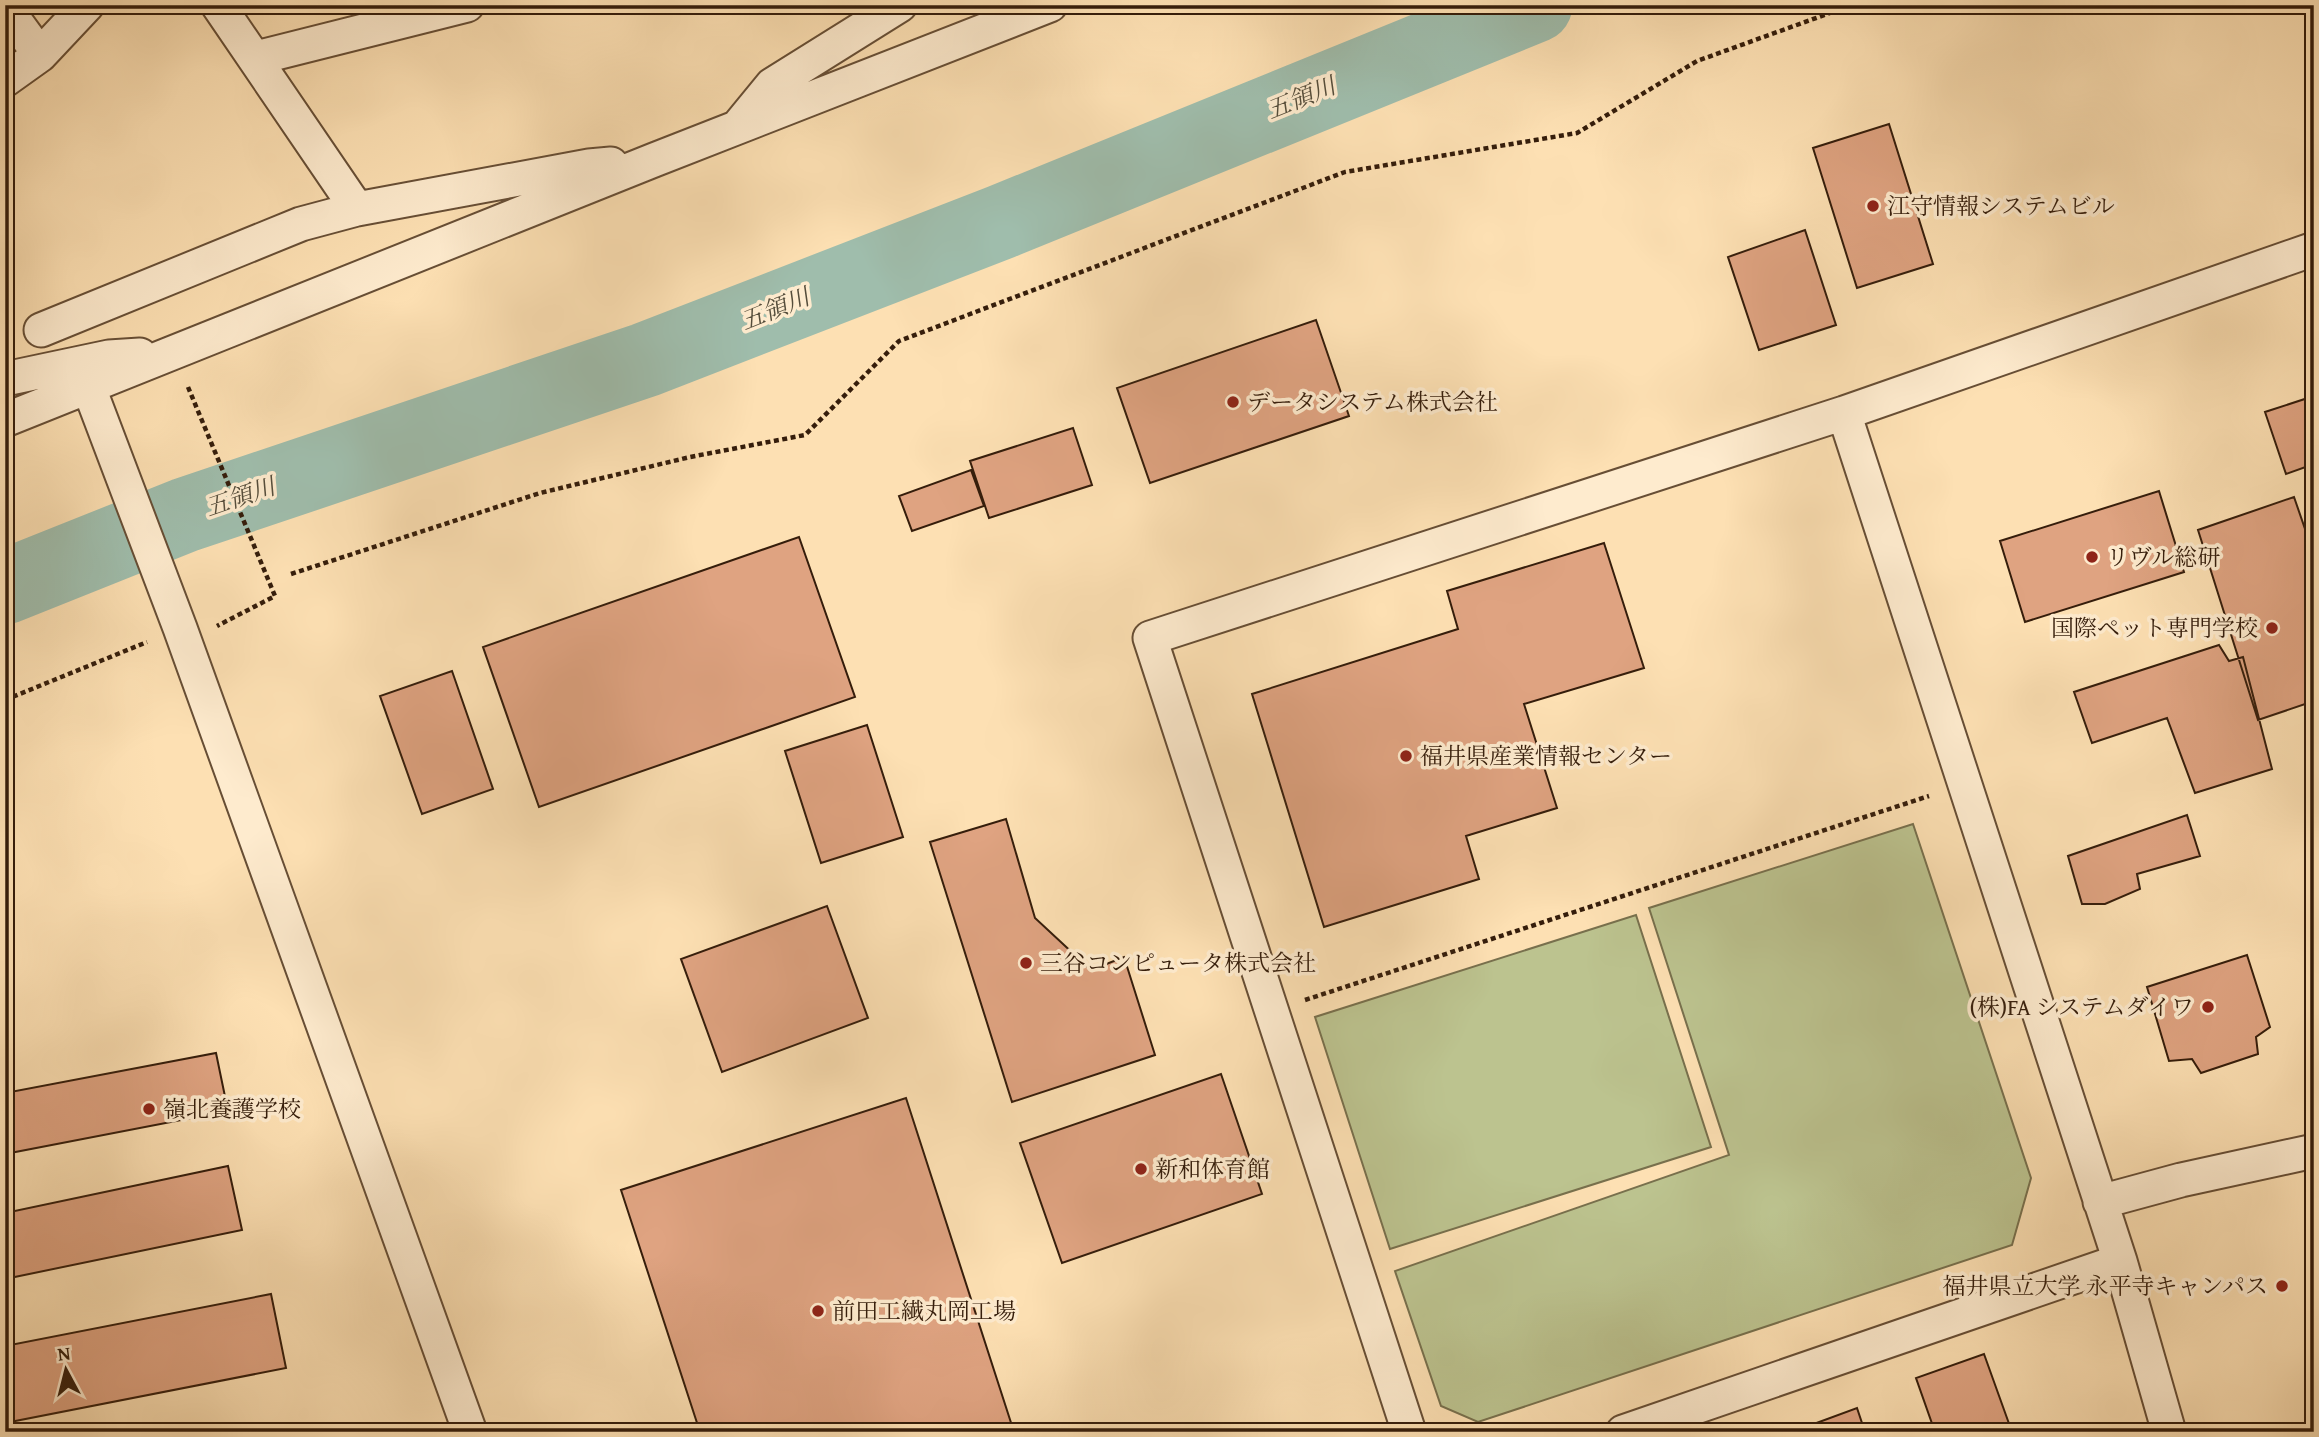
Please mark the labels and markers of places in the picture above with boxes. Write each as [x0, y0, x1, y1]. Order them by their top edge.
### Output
place label: 江守情報システムビル [1887, 189, 2115, 222]
marker: 江守情報システムビル [1865, 198, 1881, 214]
place label: データシステム株式会社 [1247, 385, 1498, 418]
marker: データシステム株式会社 [1225, 394, 1241, 410]
place label: リヴル総研 [2106, 540, 2220, 573]
marker: リヴル総研 [2084, 549, 2100, 565]
place label: 国際ペット専門学校 [2051, 611, 2258, 644]
marker: 国際ペット専門学校 [2264, 620, 2280, 636]
place label: 福井県産業情報センター [1420, 739, 1672, 772]
marker: 福井県産業情報センター [1398, 748, 1414, 764]
place label: 三谷コンピュータ株式会社 [1040, 946, 1316, 979]
marker: 三谷コンピュータ株式会社 [1018, 955, 1034, 971]
place label: (株)FA システムダイワ [1969, 990, 2194, 1023]
marker: (株)FA システムダイワ [2200, 999, 2216, 1015]
place label: 嶺北養護学校 [163, 1092, 301, 1125]
marker: 嶺北養護学校 [141, 1101, 157, 1117]
place label: 新和体育館 [1155, 1152, 1270, 1185]
marker: 新和体育館 [1133, 1161, 1149, 1177]
place label: 福井県立大学 永平寺キャンパス [1943, 1269, 2268, 1302]
marker: 福井県立大学 永平寺キャンパス [2274, 1278, 2290, 1294]
place label: 前田工繊丸岡工場 [832, 1294, 1016, 1327]
marker: 前田工繊丸岡工場 [810, 1303, 826, 1319]

